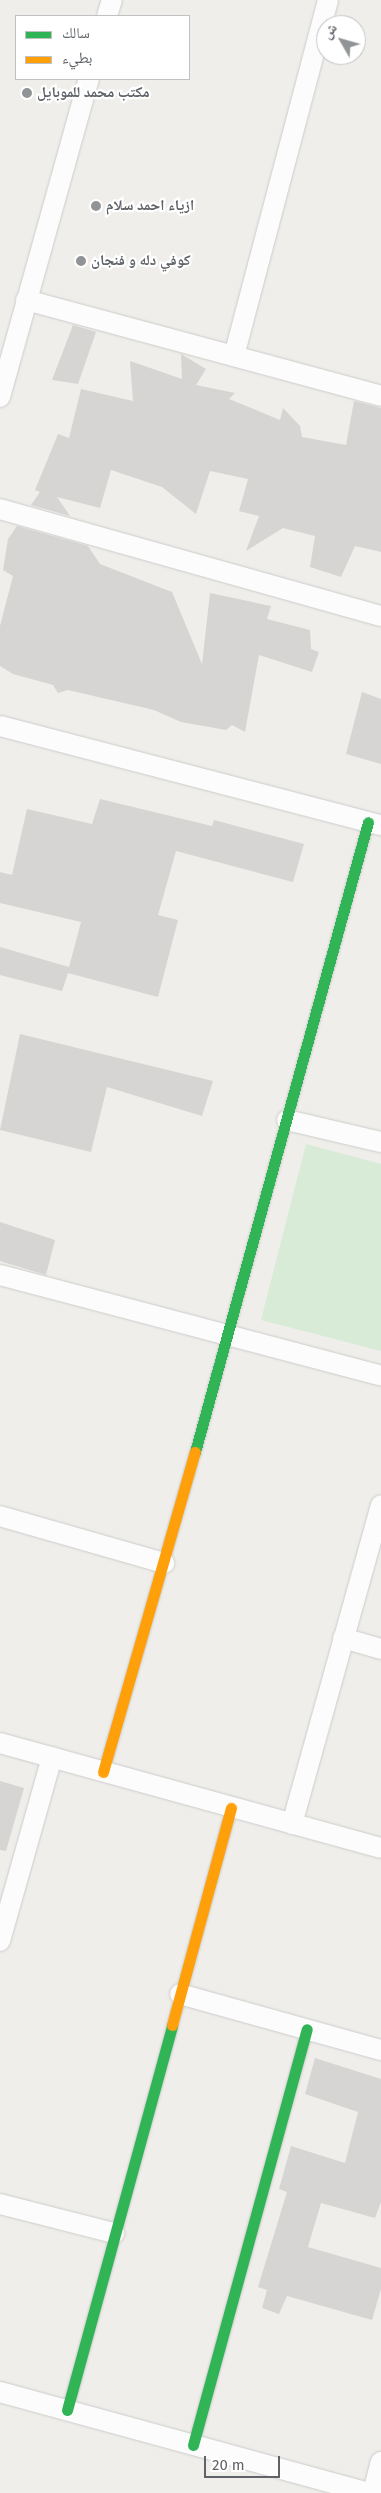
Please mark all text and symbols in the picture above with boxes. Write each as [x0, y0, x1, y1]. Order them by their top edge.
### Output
legend [15, 15, 190, 80]
north arrow [316, 15, 366, 65]
text: ش [318, 20, 341, 42]
text: سالك [62, 24, 90, 42]
text: بطيء [62, 49, 92, 67]
place label: مكتب محمد للموبايل [37, 84, 150, 102]
marker: مكتب محمد للموبايل [21, 87, 33, 99]
place label: ازياء احمد سلام [106, 197, 194, 215]
marker: ازياء احمد سلام [90, 200, 102, 212]
place label: كوفي دله و فنجان [91, 252, 191, 270]
marker: كوفي دله و فنجان [75, 255, 87, 267]
scale bar [206, 2446, 282, 2478]
text: 20 m [212, 2456, 245, 2474]

